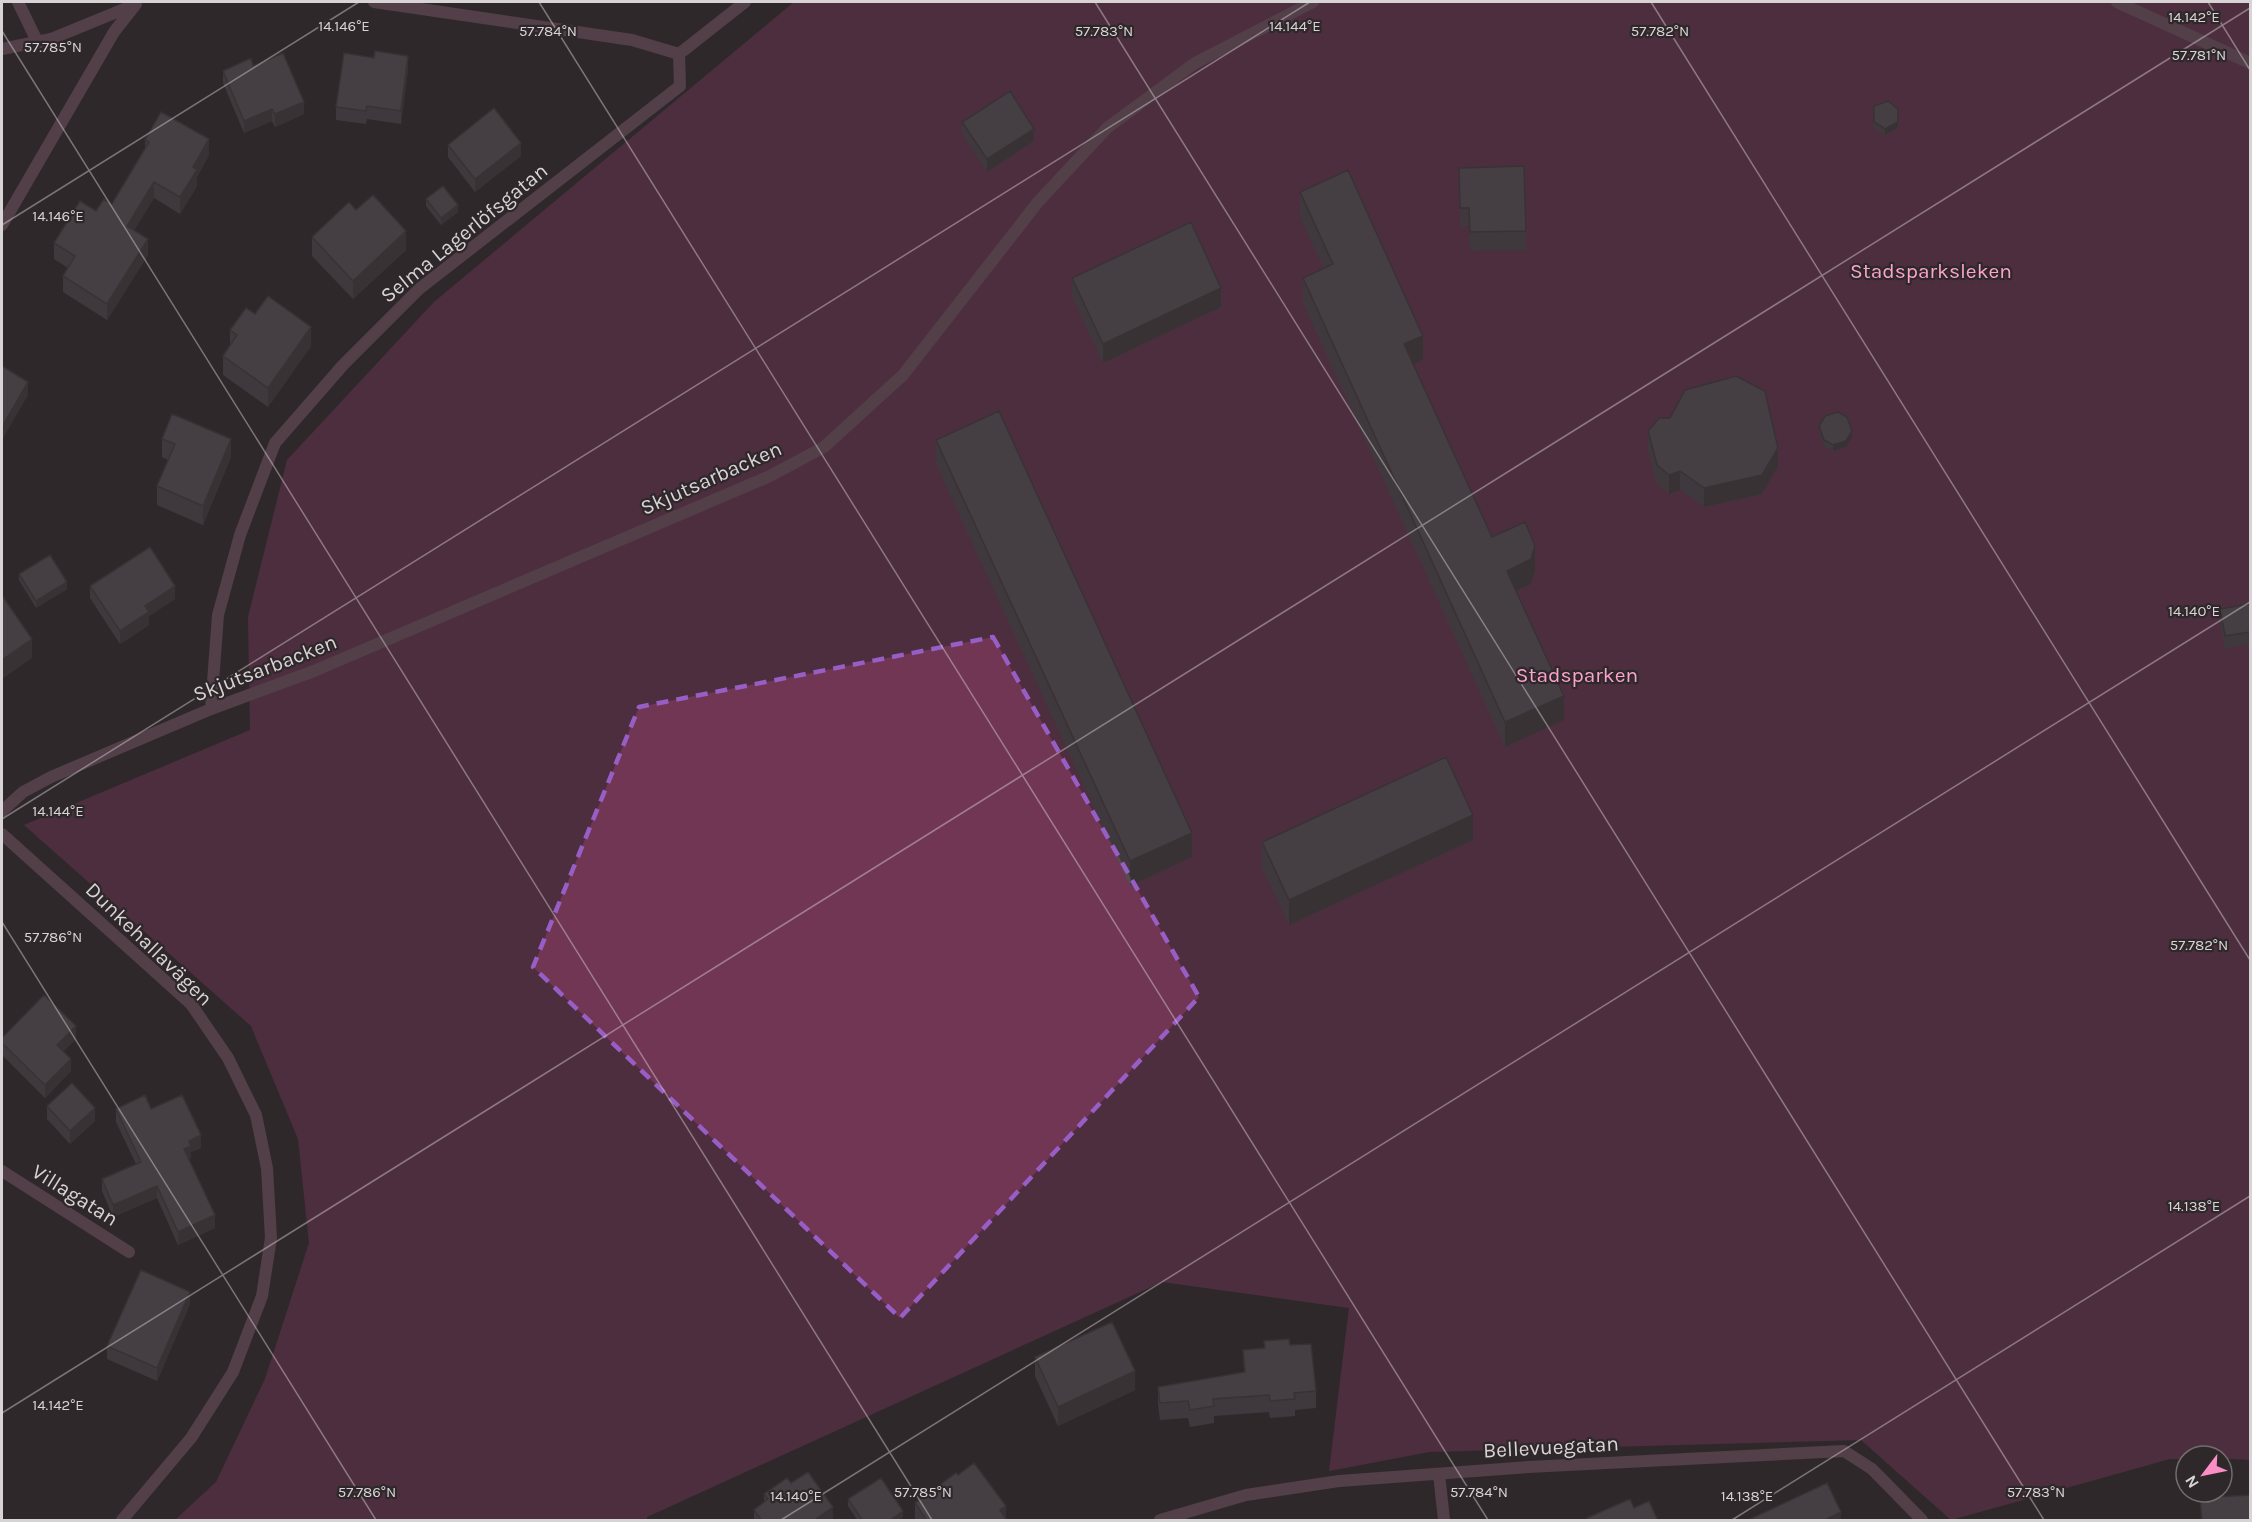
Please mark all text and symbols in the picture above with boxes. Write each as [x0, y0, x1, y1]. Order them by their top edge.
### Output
text: 14.142°E [2168, 8, 2220, 26]
text: 14.146°E [318, 17, 370, 35]
text: 14.144°E [1269, 17, 1321, 35]
text: 57.784°N [519, 22, 577, 40]
text: 57.783°N [1075, 22, 1133, 40]
text: 57.782°N [1631, 22, 1689, 40]
text: 57.785°N [24, 38, 82, 56]
text: 57.781°N [2172, 46, 2226, 64]
street label: Selma Lagerlöfsgatan [376, 158, 552, 308]
text: 14.146°E [32, 207, 84, 225]
park label: Stadsparksleken [1850, 259, 2012, 283]
street label: Skjutsarbacken [637, 436, 785, 520]
text: 14.140°E [2168, 602, 2220, 620]
street label: Skjutsarbacken [190, 630, 340, 706]
park label: Stadsparken [1516, 663, 1638, 687]
text: 14.144°E [32, 802, 84, 820]
street label: Dunkehallavägen [81, 877, 217, 1011]
text: 57.786°N [24, 928, 82, 946]
text: 57.782°N [2170, 936, 2228, 954]
street label: Villagatan [28, 1159, 122, 1231]
text: 14.138°E [2168, 1197, 2220, 1215]
text: 14.142°E [32, 1396, 84, 1414]
street label: Bellevuegatan [1482, 1431, 1620, 1463]
north arrow [2174, 1444, 2234, 1504]
text: N [2181, 1472, 2203, 1492]
text: 57.786°N [338, 1483, 396, 1501]
text: 57.785°N [894, 1483, 952, 1501]
text: 57.784°N [1450, 1483, 1508, 1501]
text: 57.783°N [2007, 1483, 2065, 1501]
text: 14.140°E [770, 1487, 822, 1505]
text: 14.138°E [1721, 1487, 1773, 1505]

